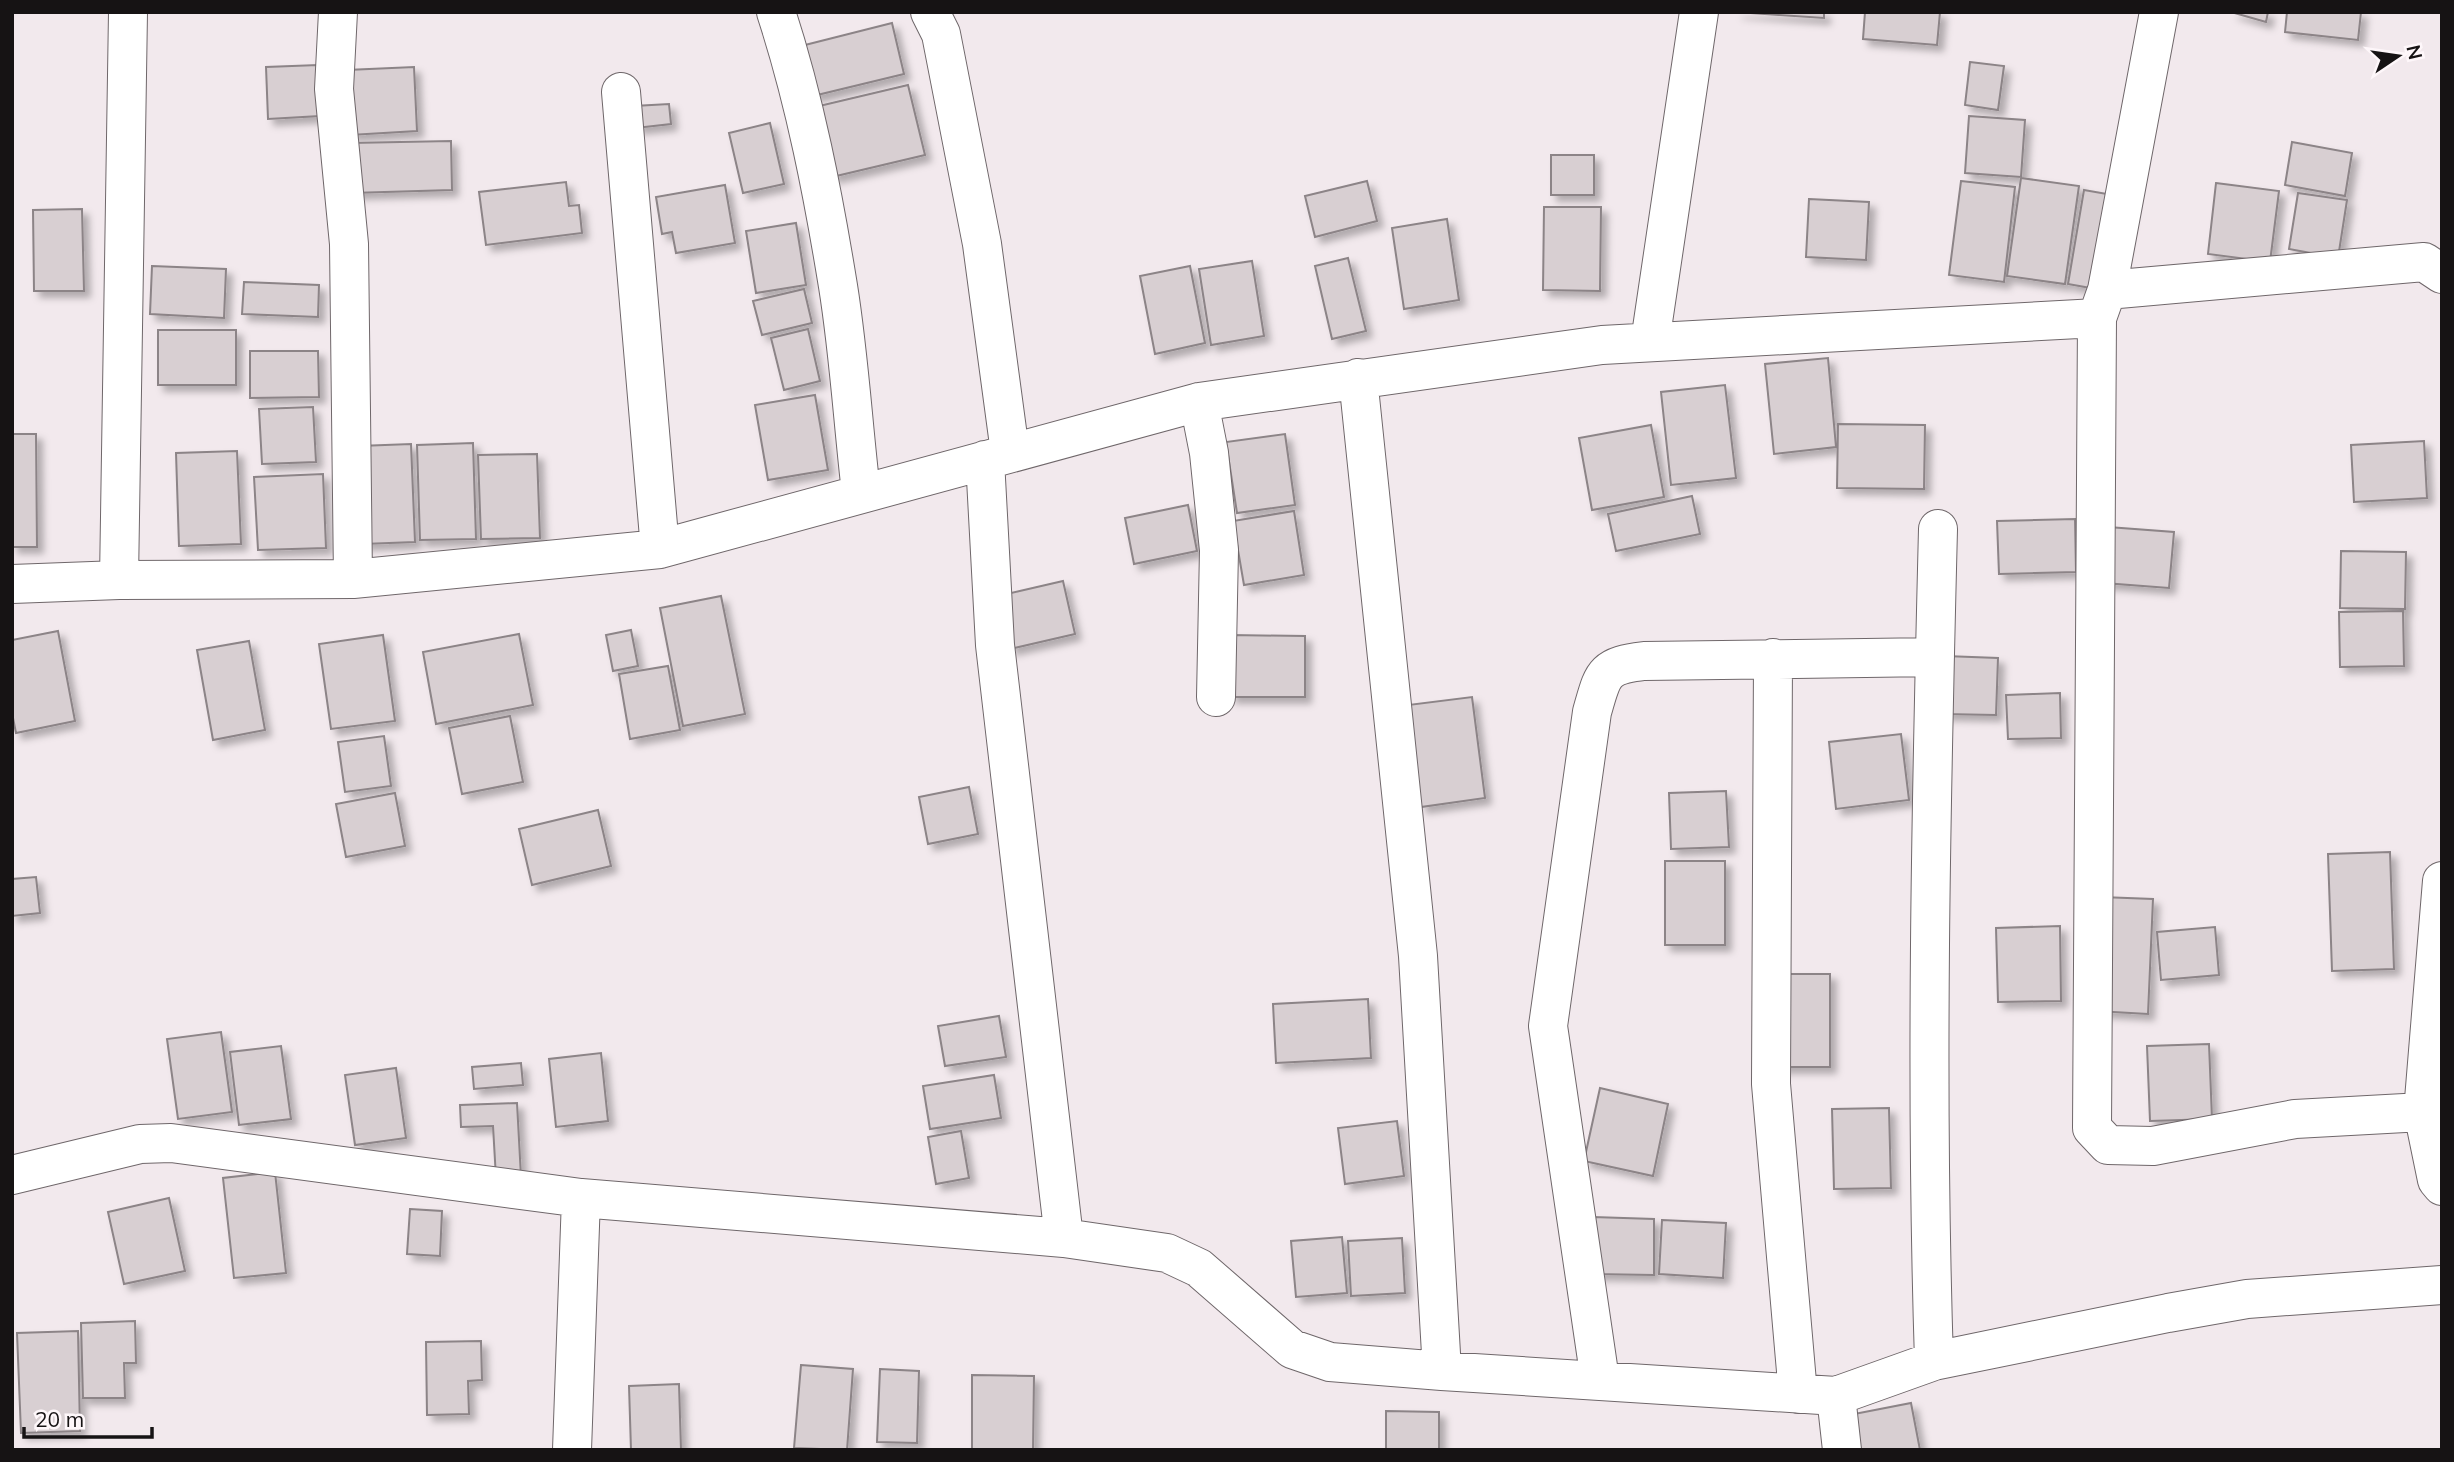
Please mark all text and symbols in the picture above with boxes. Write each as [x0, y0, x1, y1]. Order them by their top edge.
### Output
north arrow [2363, 21, 2433, 91]
text: N [2401, 42, 2428, 62]
scale bar [24, 1396, 152, 1440]
text: 20 m [35, 1406, 84, 1432]

